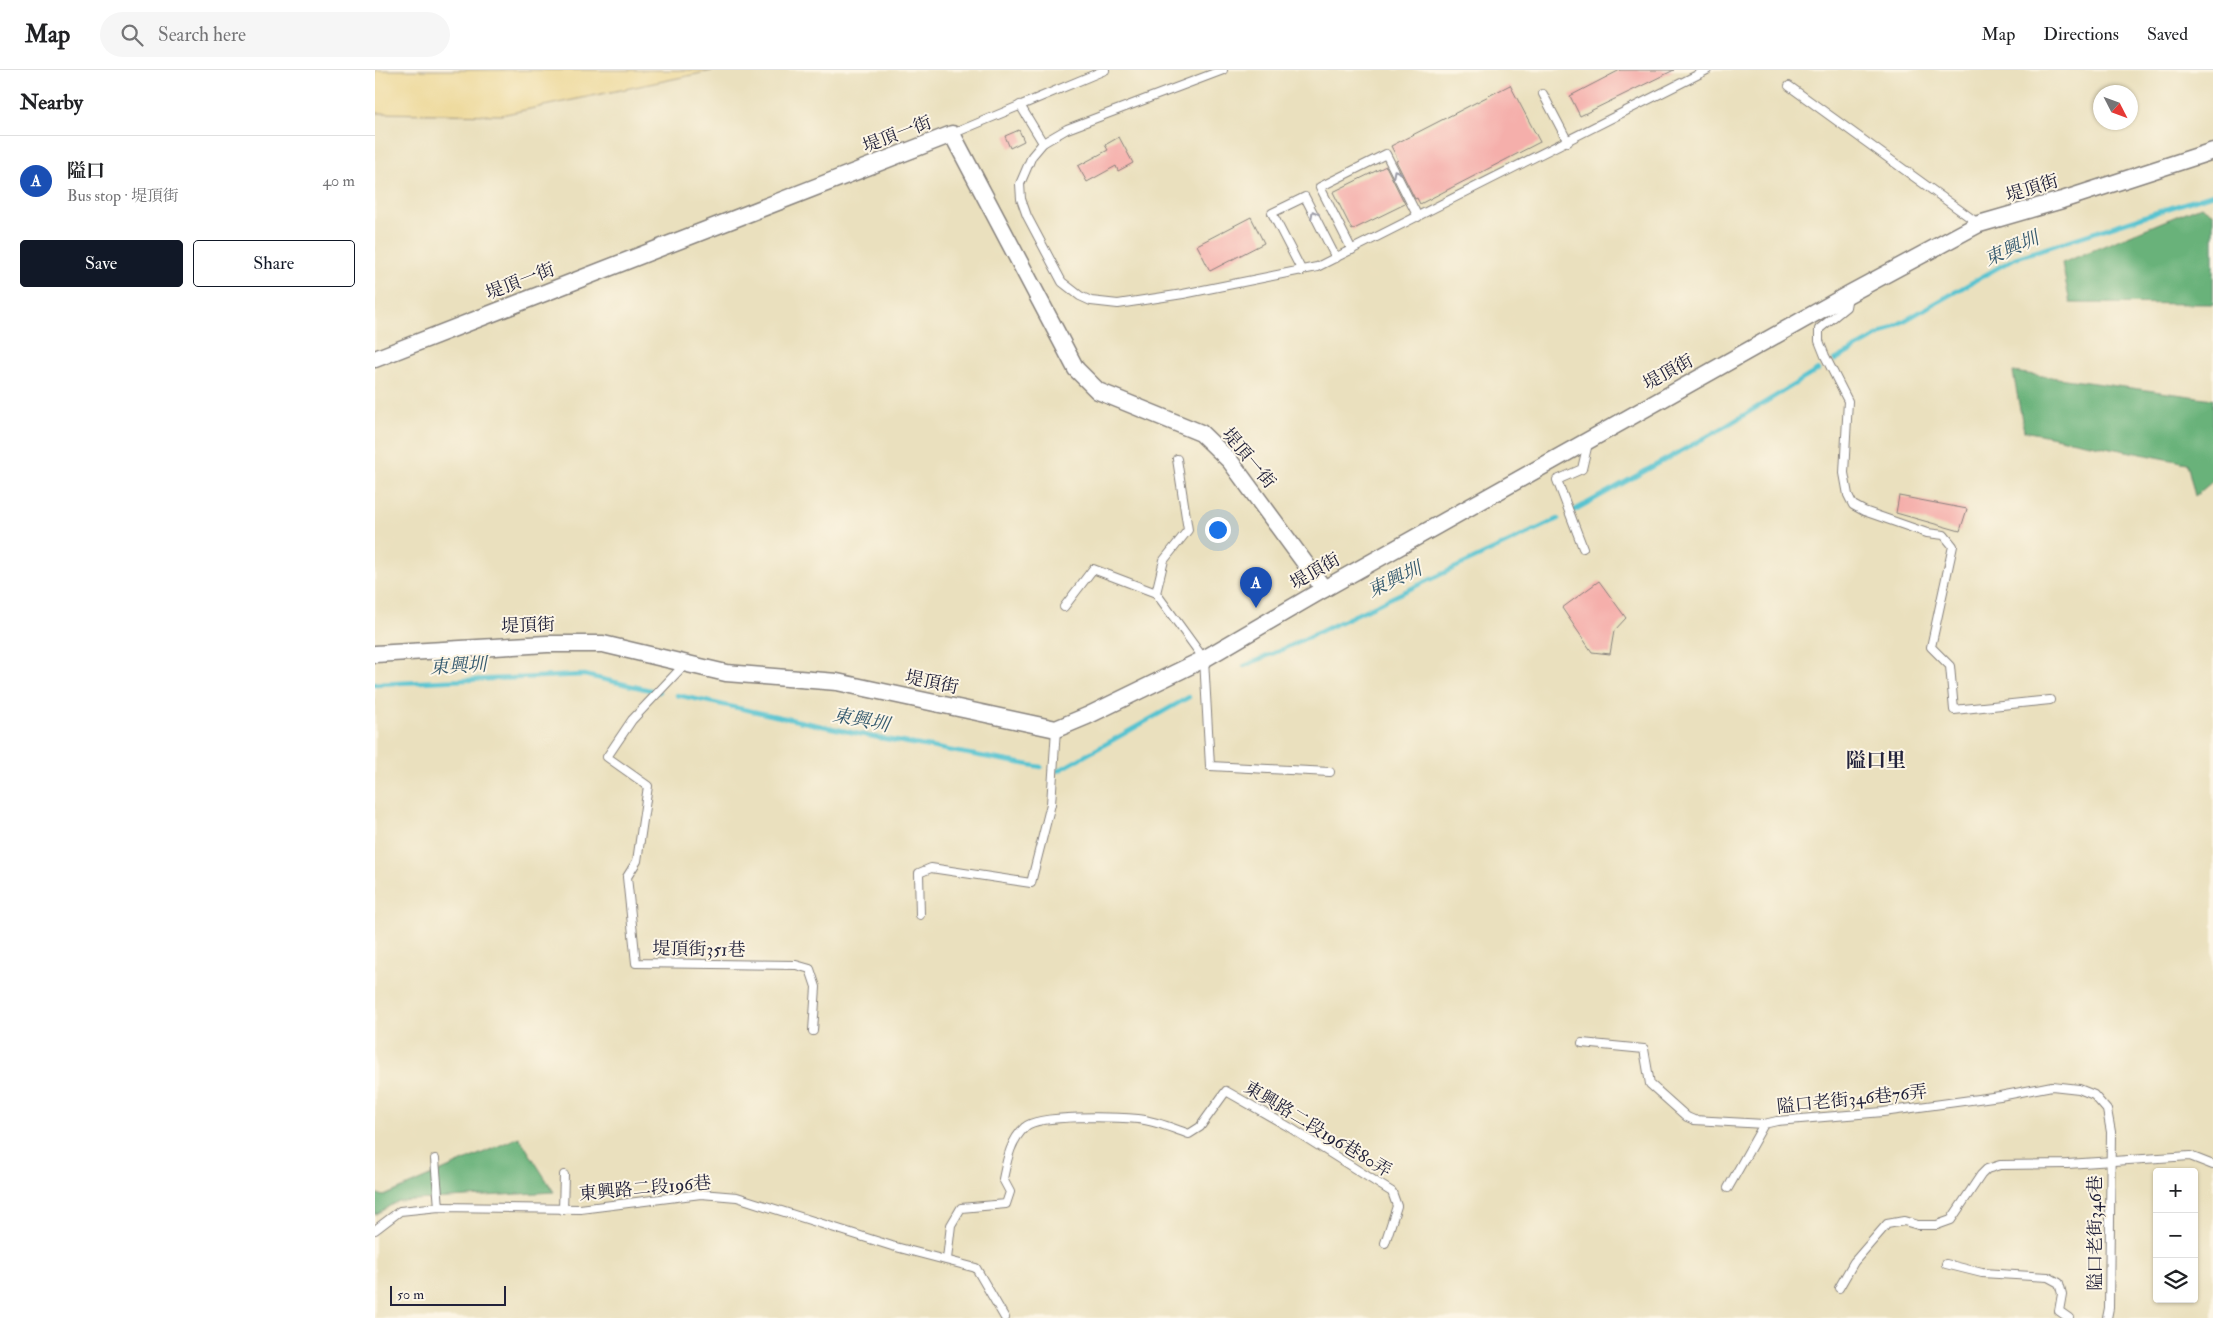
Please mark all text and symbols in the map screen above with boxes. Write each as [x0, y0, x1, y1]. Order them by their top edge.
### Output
search box [100, 12, 450, 57]
text: Map [25, 19, 70, 50]
icon: search [118, 21, 146, 49]
text: Search here [158, 23, 246, 47]
text: Map [1982, 23, 2015, 46]
text: Directions [2043, 23, 2119, 46]
text: Saved [2147, 23, 2188, 46]
north arrow [2093, 85, 2138, 130]
text: Nearby [20, 89, 83, 116]
street label: 堤頂一街 [859, 111, 935, 158]
text: 隘口 [67, 159, 105, 183]
one-way arrow [1392, 169, 1402, 178]
street label: 堤頂街 [2003, 170, 2061, 207]
text: A [31, 171, 41, 191]
text: 40 m [322, 171, 355, 191]
text: Bus stop · 堤頂街 [67, 186, 179, 206]
one-way arrow [1310, 211, 1320, 220]
water label: 東興圳 [1980, 225, 2045, 271]
button: Save [20, 240, 183, 287]
button: Share [193, 240, 355, 287]
street label: 堤頂一街 [482, 258, 558, 305]
street label: 堤頂街 [1639, 349, 1697, 396]
street label: 堤頂一街 [1217, 423, 1281, 493]
your location [1205, 517, 1231, 543]
street label: 堤頂街 [1286, 548, 1344, 595]
water label: 東興圳 [1364, 556, 1428, 603]
pin: A [1240, 567, 1272, 608]
street label: 堤頂街 [501, 613, 555, 638]
water label: 東興圳 [429, 652, 490, 679]
street label: 堤頂街 [903, 666, 961, 699]
water label: 東興圳 [831, 703, 894, 738]
district label: 隘口里 [1846, 748, 1906, 773]
street label: 堤頂街351巷 [652, 937, 746, 962]
street label: 東興路二段196巷80弄 [1240, 1076, 1396, 1183]
street label: 隘口老街346巷76弄 [1776, 1080, 1928, 1119]
map controls [2153, 1168, 2198, 1303]
button: + [2153, 1168, 2198, 1213]
street label: 東興路二段196巷 [578, 1171, 712, 1206]
street label: 隘口老街346巷 [2084, 1175, 2107, 1291]
button: − [2153, 1213, 2198, 1258]
button: layers [2153, 1258, 2198, 1303]
scale bar [390, 1283, 506, 1306]
text: 50 m [397, 1286, 424, 1303]

